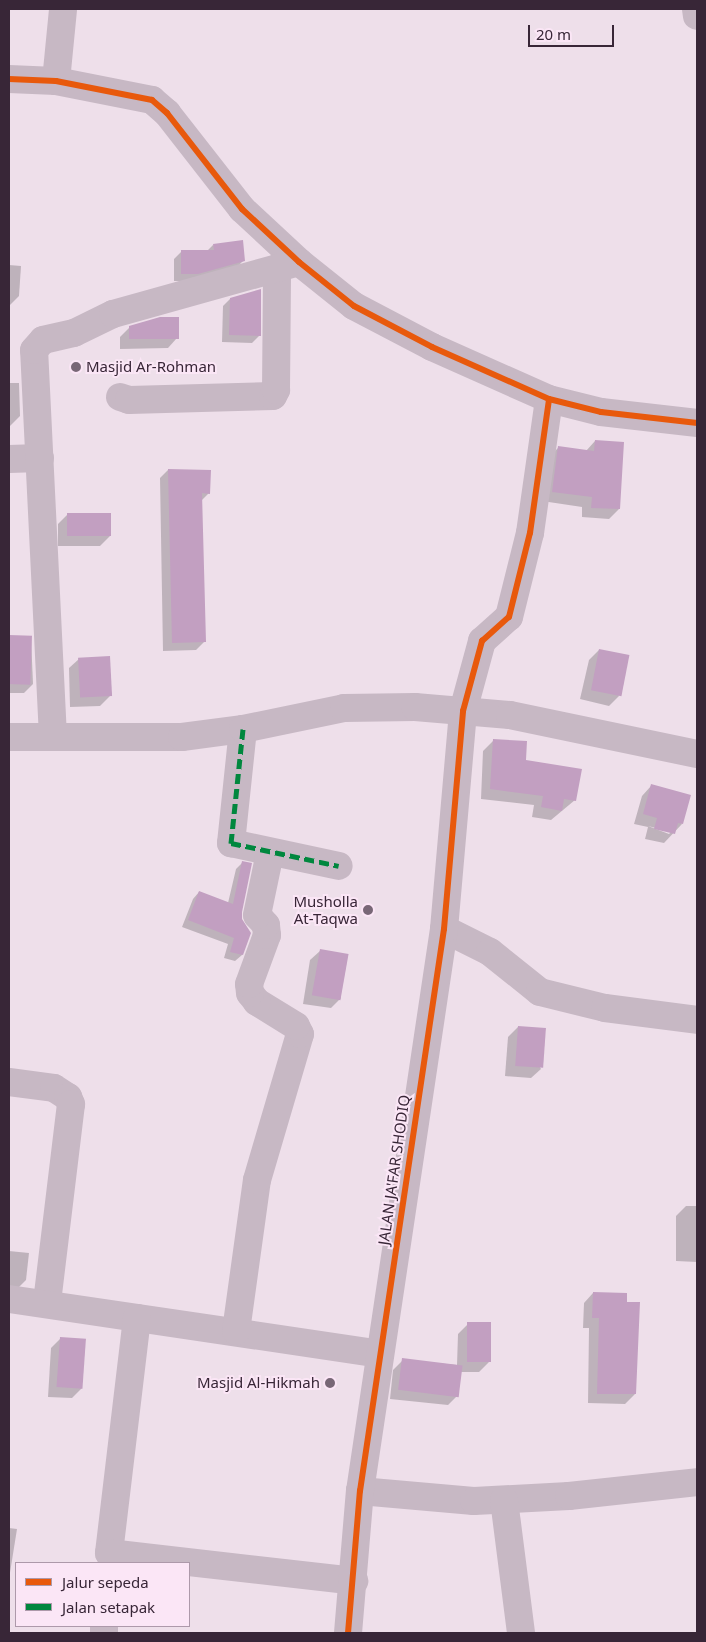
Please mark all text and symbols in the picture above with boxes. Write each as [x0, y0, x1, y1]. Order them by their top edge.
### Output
scale bar [531, 15, 617, 47]
text: 20 m [536, 24, 571, 44]
place label: Masjid Ar-Rohman [86, 358, 216, 376]
marker: Masjid Ar-Rohman [70, 361, 82, 373]
place label: Musholla At-Taqwa [293, 892, 358, 927]
marker: Musholla At-Taqwa [362, 904, 374, 916]
street label: JALAN JA'FAR SHODIQ [375, 1094, 413, 1246]
place label: Masjid Al-Hikmah [197, 1374, 320, 1392]
marker: Masjid Al-Hikmah [324, 1377, 336, 1389]
legend [15, 1562, 190, 1627]
text: Jalur sepeda [62, 1572, 149, 1592]
text: Jalan setapak [62, 1597, 155, 1617]

